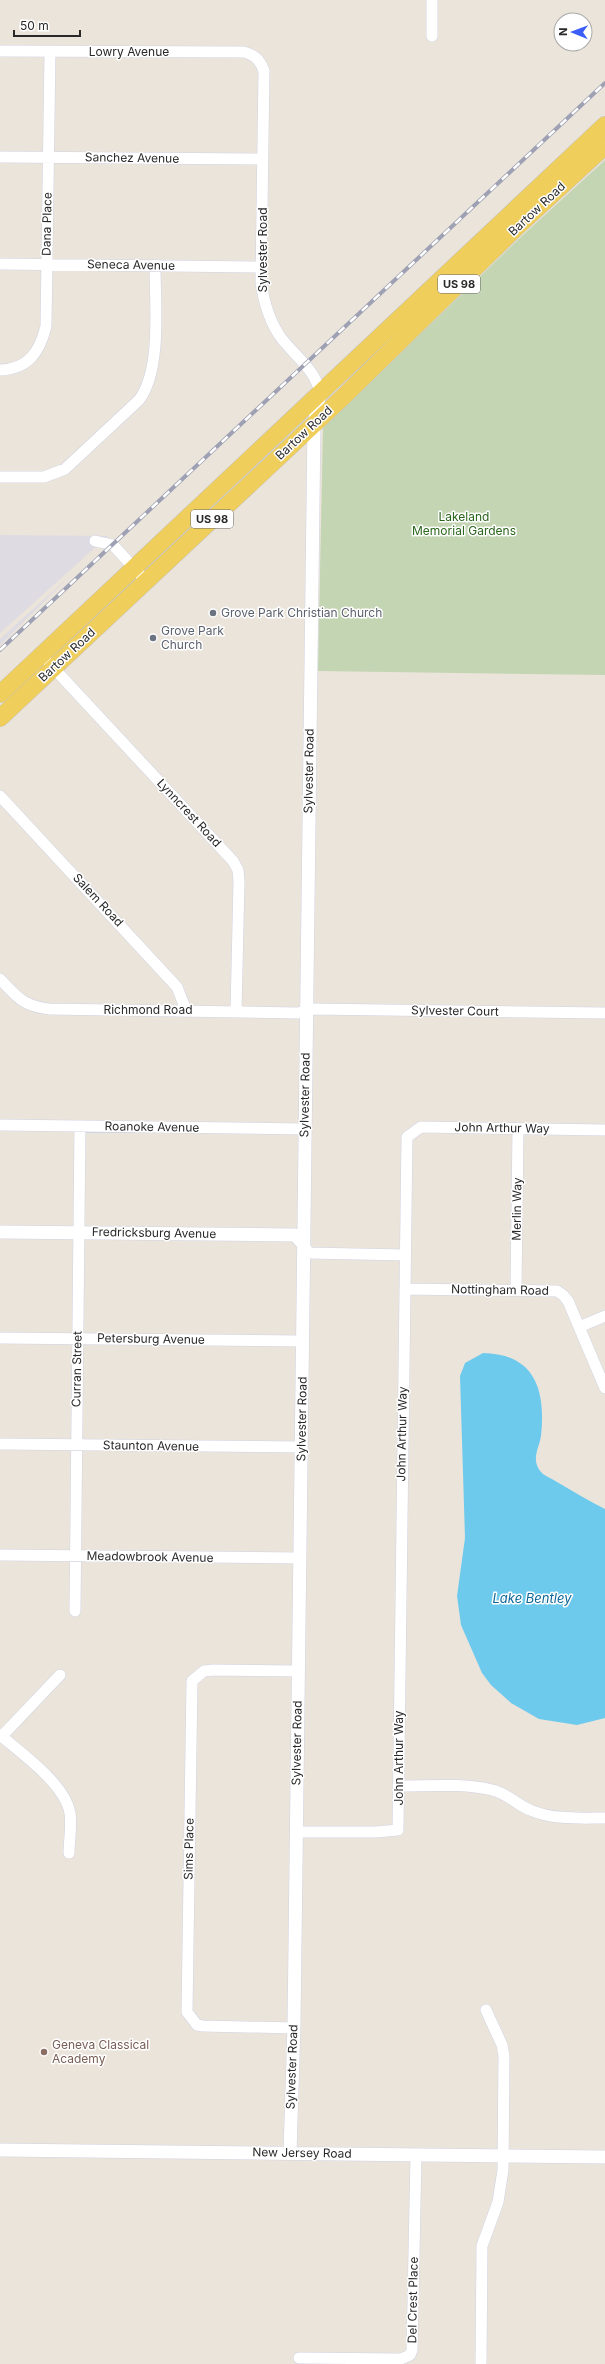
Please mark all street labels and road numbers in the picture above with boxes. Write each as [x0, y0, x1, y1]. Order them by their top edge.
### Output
street label: Lowry Avenue [89, 44, 169, 59]
street label: Sanchez Avenue [85, 149, 179, 166]
street label: Bartow Road [505, 179, 568, 239]
street label: Dana Place [38, 192, 55, 256]
street label: Sylvester Road [255, 208, 270, 292]
street label: Seneca Avenue [87, 256, 175, 273]
road number: US 98 [438, 275, 480, 293]
street label: Bartow Road [272, 403, 335, 463]
road number: US 98 [191, 510, 233, 528]
street label: Bartow Road [35, 625, 98, 685]
street label: Sylvester Road [300, 728, 317, 814]
street label: Lynncrest Road [154, 775, 225, 850]
street label: Salem Road [70, 870, 127, 929]
street label: Richmond Road [103, 1002, 193, 1017]
street label: Sylvester Court [411, 1002, 499, 1019]
street label: Sylvester Road [296, 1052, 313, 1138]
street label: Roanoke Avenue [105, 1118, 199, 1135]
street label: John Arthur Way [454, 1119, 550, 1136]
street label: Merlin Way [508, 1177, 525, 1241]
street label: Fredricksburg Avenue [92, 1224, 216, 1241]
street label: Nottingham Road [451, 1281, 549, 1298]
street label: Petersburg Avenue [97, 1330, 205, 1347]
street label: Curran Street [68, 1331, 85, 1407]
street label: Sylvester Road [293, 1376, 310, 1462]
street label: John Arthur Way [393, 1386, 410, 1482]
street label: Staunton Avenue [103, 1437, 199, 1454]
street label: Meadowbrook Avenue [86, 1548, 214, 1565]
street label: Sylvester Road [288, 1700, 305, 1786]
street label: John Arthur Way [391, 1710, 406, 1806]
street label: Sims Place [180, 1818, 197, 1880]
street label: Sylvester Road [283, 2024, 300, 2110]
street label: New Jersey Road [252, 2144, 352, 2161]
street label: Del Crest Place [404, 2256, 421, 2344]

